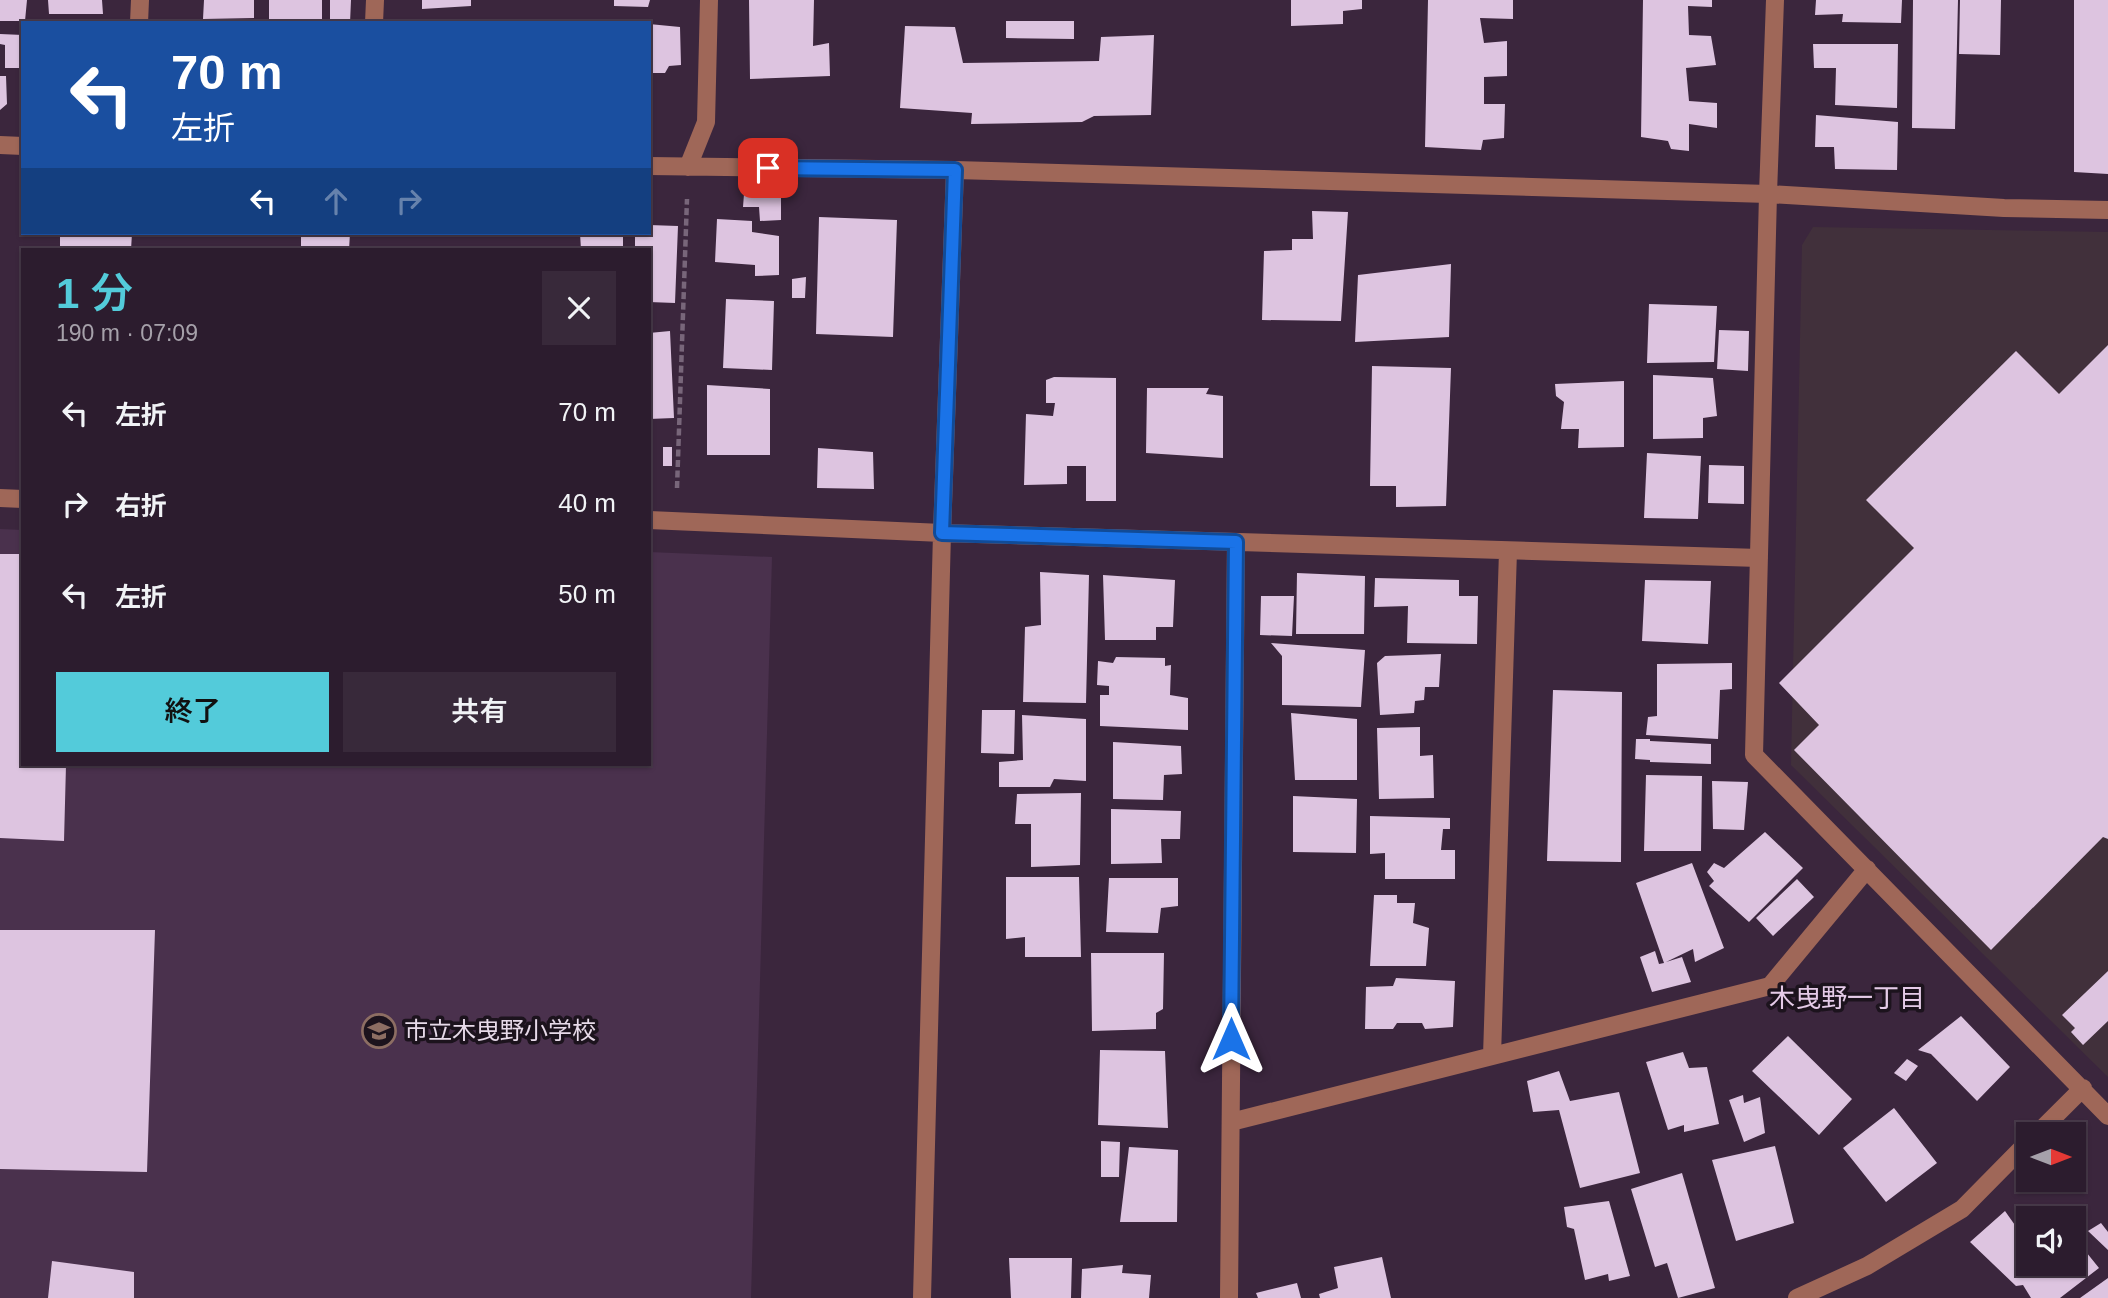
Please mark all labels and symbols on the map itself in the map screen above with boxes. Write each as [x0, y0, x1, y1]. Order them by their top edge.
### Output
pin [738, 138, 798, 198]
district label: 木曳野一丁目 [1769, 983, 1925, 1013]
position arrow [1194, 1002, 1268, 1076]
school or university icon: 市立木曳野小学校 [360, 1012, 398, 1050]
place label: 市立木曳野小学校 [404, 1017, 596, 1044]
north arrow [2016, 1122, 2086, 1192]

